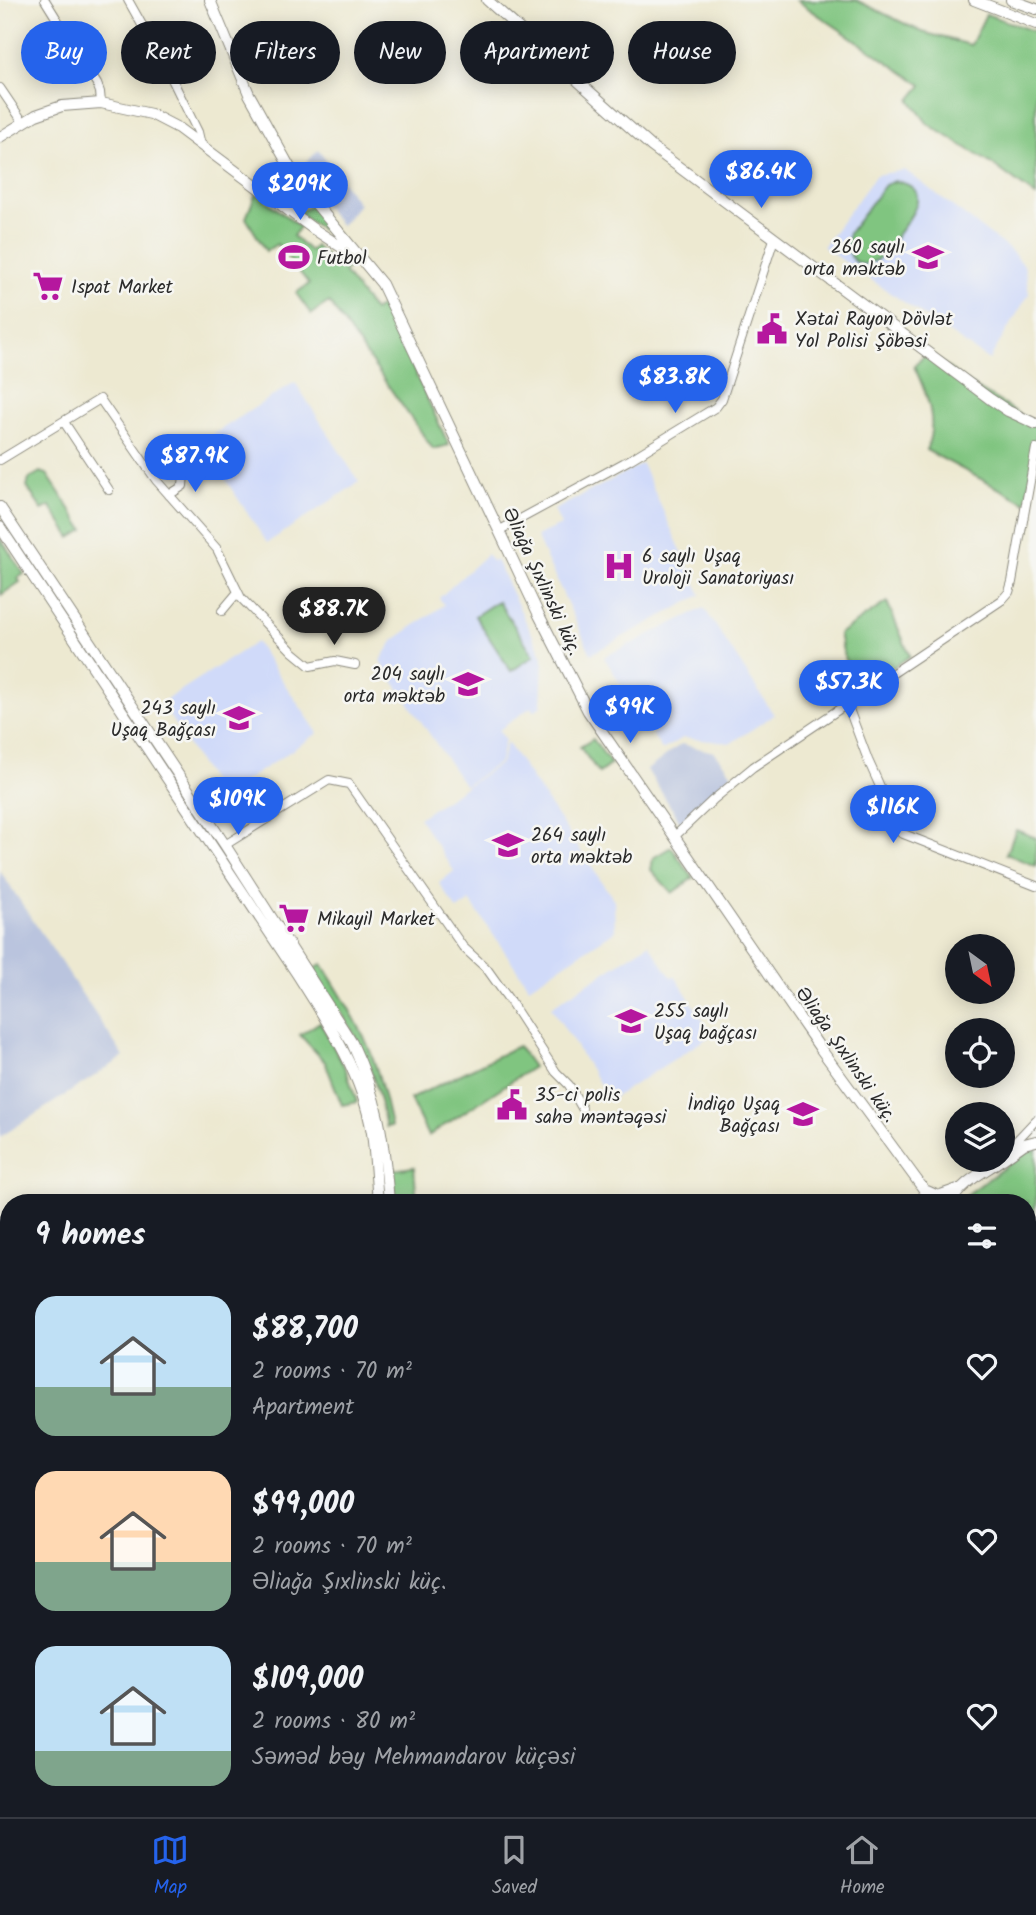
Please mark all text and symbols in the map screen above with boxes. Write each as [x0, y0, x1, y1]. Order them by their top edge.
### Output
chip: Buy [21, 21, 107, 84]
chip: Rent [121, 21, 216, 84]
chip: Filters [230, 21, 340, 84]
chip: New [354, 21, 446, 84]
chip: Apartment [460, 21, 614, 84]
chip: House [628, 21, 736, 84]
pin: $86.4K [704, 150, 818, 210]
text: $86.4K [725, 155, 797, 191]
pin: $209K [251, 162, 349, 222]
text: $209K [268, 167, 332, 203]
place label: 260 saylı orta məktəb [804, 233, 905, 285]
sports icon: Futbol [277, 240, 311, 274]
school or university icon: 260 saylı orta məktəb [911, 240, 945, 274]
place label: Futbol [317, 244, 367, 274]
supermarket icon: Ispat Market [31, 269, 65, 303]
place label: Ispat Market [71, 273, 174, 303]
place label: Xətai Rayon Dövlət Yol Polisi Şöbəsi [795, 305, 953, 357]
public building icon: Xətai Rayon Dövlət Yol Polisi Şöbəsi [755, 312, 789, 346]
pin: $83.8K [618, 356, 732, 415]
text: $83.8K [639, 360, 711, 396]
pin: $87.9K [138, 434, 252, 494]
text: $87.9K [161, 439, 229, 475]
street label: Əliağa Şıxlinski küç. [494, 503, 589, 661]
place label: 6 saylı Uşaq Uroloji Sanatoriyası [642, 542, 794, 594]
hospital icon: 6 saylı Uşaq Uroloji Sanatoriyası [602, 549, 636, 583]
pin: $88.7K [277, 588, 391, 647]
text: $88.7K [299, 592, 369, 628]
place label: 204 saylı orta məktəb [344, 660, 445, 712]
pin: $57.3K [792, 660, 906, 720]
text: $57.3K [815, 665, 883, 701]
school or university icon: 204 saylı orta məktəb [451, 667, 485, 701]
pin: $99K [589, 686, 671, 745]
text: $99K [605, 690, 655, 726]
place label: 243 saylı Uşaq Bağçası [111, 694, 216, 746]
school or university icon: 243 saylı Uşaq Bağçası [222, 701, 256, 735]
pin: $109K [189, 778, 287, 837]
text: $109K [209, 782, 267, 818]
pin: $116K [844, 786, 942, 845]
text: $116K [866, 790, 920, 826]
place label: 264 saylı orta məktəb [531, 821, 632, 873]
school or university icon: 264 saylı orta məktəb [491, 828, 525, 862]
supermarket icon: Mikayil Market [277, 901, 311, 935]
place label: Mikayil Market [317, 905, 436, 935]
north arrow [945, 934, 1015, 1004]
map controls [945, 934, 1015, 1172]
street label: Əliağa Şıxlinski küç. [787, 981, 904, 1130]
place label: 255 saylı Uşaq bağçası [654, 997, 757, 1049]
school or university icon: 255 saylı Uşaq bağçası [614, 1004, 648, 1038]
button: locate [945, 1018, 1015, 1088]
place label: 35-ci polis sahə məntəqəsi [535, 1081, 668, 1133]
public building icon: 35-ci polis sahə məntəqəsi [495, 1088, 529, 1122]
place label: İndiqo Uşaq Bağçası [687, 1090, 780, 1142]
school or university icon: İndiqo Uşaq Bağçası [786, 1097, 820, 1131]
button: layers [945, 1102, 1015, 1172]
text: 9 homes [35, 1212, 146, 1260]
icon: filters [963, 1217, 1001, 1255]
text: $88,700 [252, 1306, 358, 1354]
icon: home [91, 1324, 175, 1408]
icon: heart [963, 1347, 1001, 1385]
text: 2 rooms · 70 m² [252, 1354, 412, 1390]
text: Apartment [252, 1390, 354, 1426]
text: $99,000 [252, 1481, 354, 1529]
icon: home [91, 1499, 175, 1583]
icon: heart [963, 1522, 1001, 1560]
text: 2 rooms · 70 m² [252, 1529, 412, 1565]
text: Əliağa Şıxlinski küç. [252, 1565, 446, 1601]
text: $109,000 [252, 1656, 363, 1704]
icon: home [91, 1674, 175, 1758]
icon: heart [963, 1697, 1001, 1735]
text: 2 rooms · 80 m² [252, 1704, 415, 1740]
text: Səməd bəy Mehmandarov küçəsi [252, 1740, 575, 1776]
tab: Map [151, 1831, 189, 1903]
tab: Saved [492, 1831, 537, 1903]
tab: Home [840, 1831, 885, 1903]

